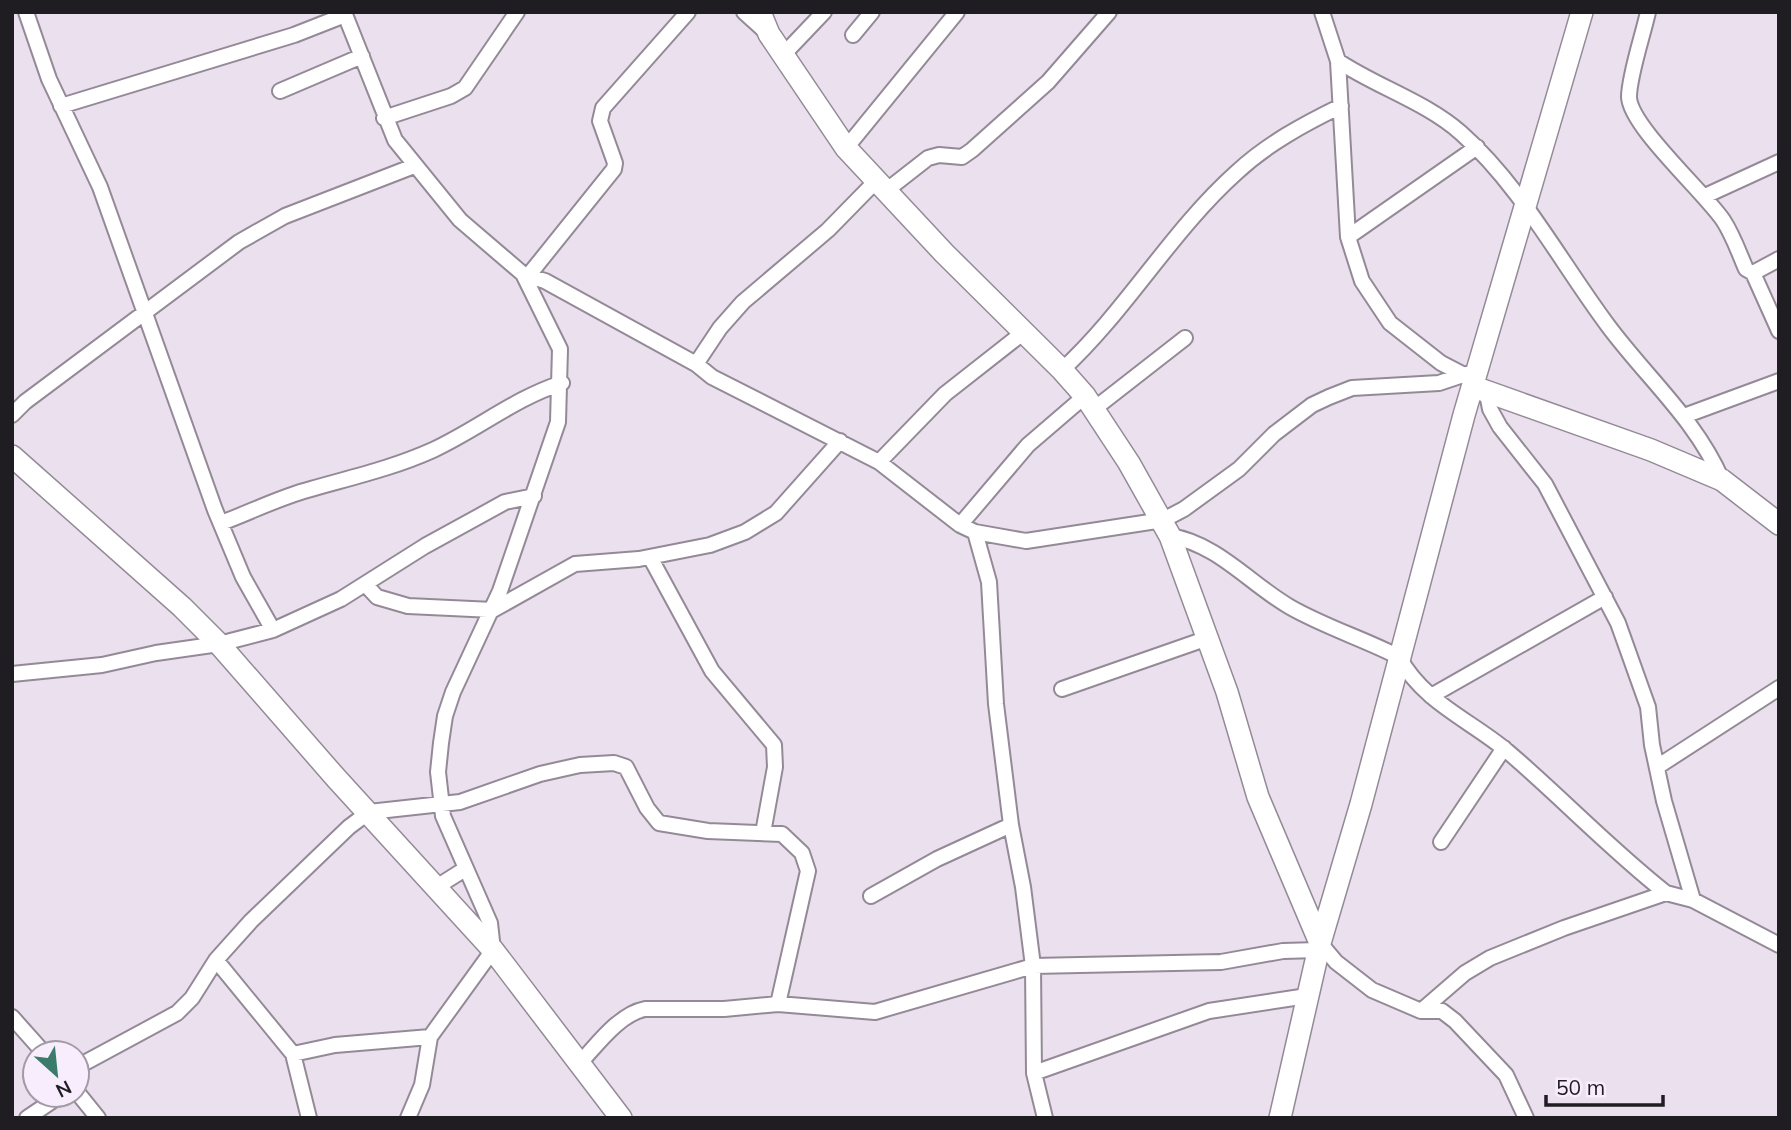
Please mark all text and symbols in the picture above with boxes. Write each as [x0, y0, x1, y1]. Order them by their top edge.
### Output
north arrow [21, 1039, 91, 1109]
scale bar [1546, 1064, 1663, 1108]
text: 50 m [1556, 1074, 1605, 1100]
text: N [52, 1075, 76, 1103]

